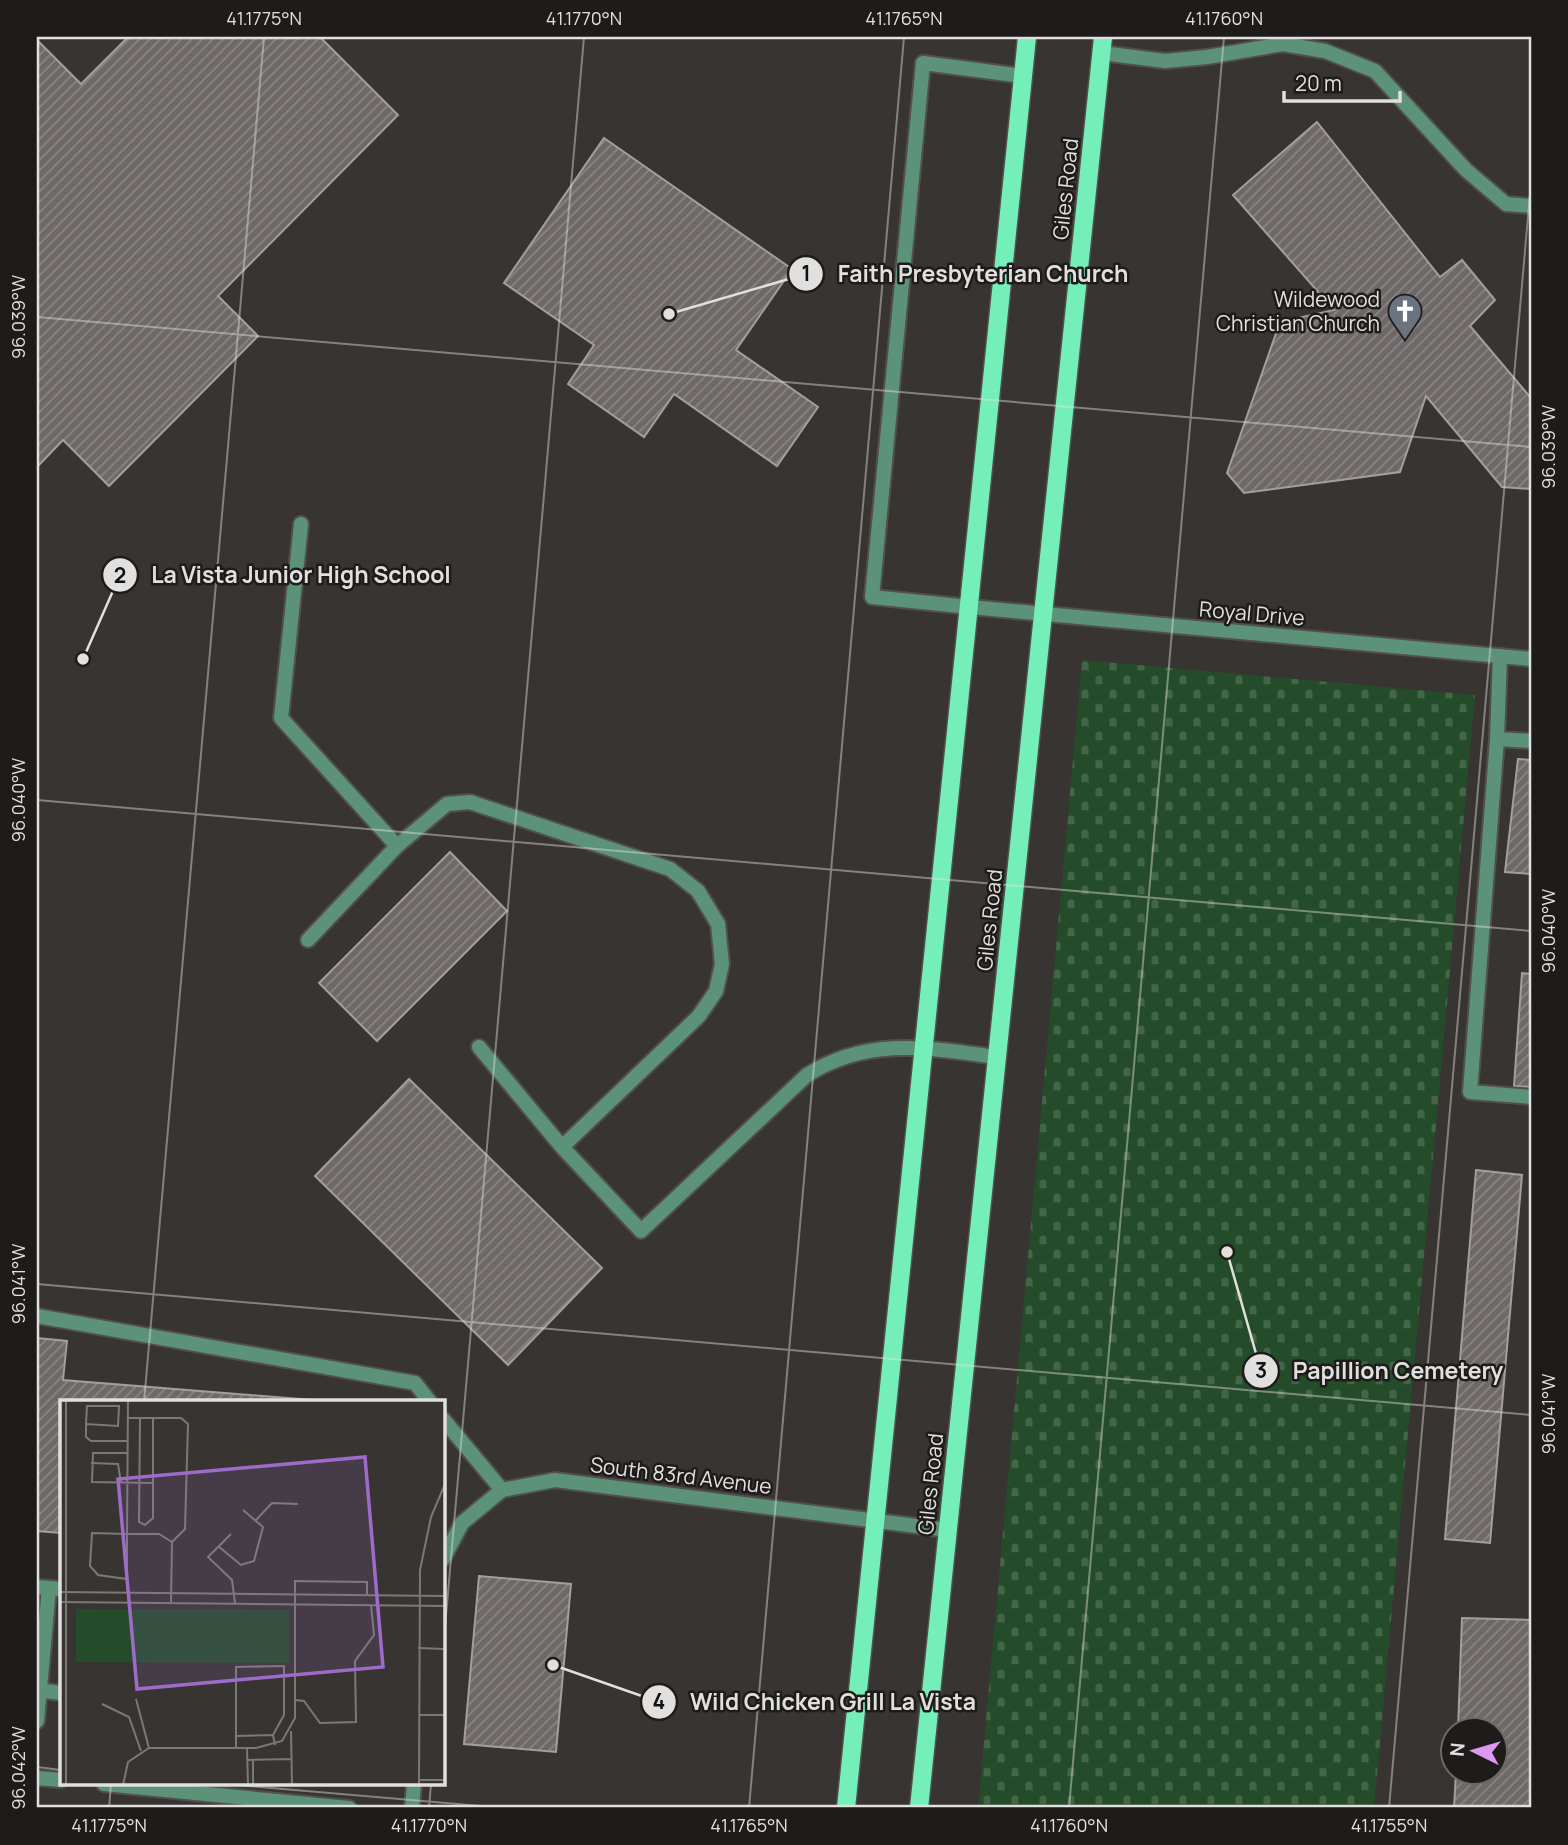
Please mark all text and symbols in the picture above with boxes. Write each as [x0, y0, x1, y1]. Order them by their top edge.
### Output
text: 41.1775°N [226, 6, 302, 30]
text: 41.1770°N [546, 6, 622, 30]
text: 41.1765°N [865, 6, 943, 30]
text: 41.1760°N [1185, 6, 1263, 30]
scale bar [1284, 60, 1400, 104]
text: 20 m [1295, 69, 1342, 97]
street label: Giles Road [1046, 137, 1084, 241]
callout: Faith Presbyterian Church [789, 252, 1143, 296]
text: Faith Presbyterian Church [838, 257, 1128, 289]
text: 1 [801, 259, 811, 287]
text: 96.039°W [6, 275, 30, 359]
place label: Wildewood Christian Church [1216, 285, 1380, 337]
church icon: Wildewood Christian Church [1386, 292, 1424, 341]
text: 96.039°W [1536, 405, 1560, 489]
callout: La Vista Junior High School [102, 553, 465, 597]
text: La Vista Junior High School [151, 558, 451, 590]
text: 2 [114, 561, 126, 589]
street label: Royal Drive [1198, 594, 1306, 632]
text: 96.040°W [6, 758, 30, 842]
street label: Giles Road [970, 868, 1008, 972]
text: 96.040°W [1536, 889, 1560, 973]
text: 96.041°W [6, 1244, 30, 1324]
callout: Papillion Cemetery [1244, 1349, 1517, 1393]
text: Papillion Cemetery [1293, 1354, 1503, 1386]
text: 3 [1255, 1356, 1267, 1384]
text: 96.041°W [1536, 1374, 1560, 1454]
inset map [60, 1400, 444, 1786]
street label: Giles Road [911, 1432, 949, 1536]
street label: South 83rd Avenue [589, 1450, 773, 1500]
callout: Wild Chicken Grill La Vista [641, 1680, 990, 1724]
text: Wild Chicken Grill La Vista [690, 1685, 976, 1717]
text: 4 [653, 1687, 665, 1715]
north arrow [1438, 1716, 1508, 1786]
text: 96.042°W [6, 1726, 30, 1810]
text: N [1444, 1742, 1471, 1757]
text: 41.1775°N [71, 1813, 147, 1837]
text: 41.1770°N [391, 1813, 467, 1837]
text: 41.1765°N [710, 1813, 788, 1837]
text: 41.1760°N [1030, 1813, 1108, 1837]
text: 41.1755°N [1351, 1813, 1427, 1837]

